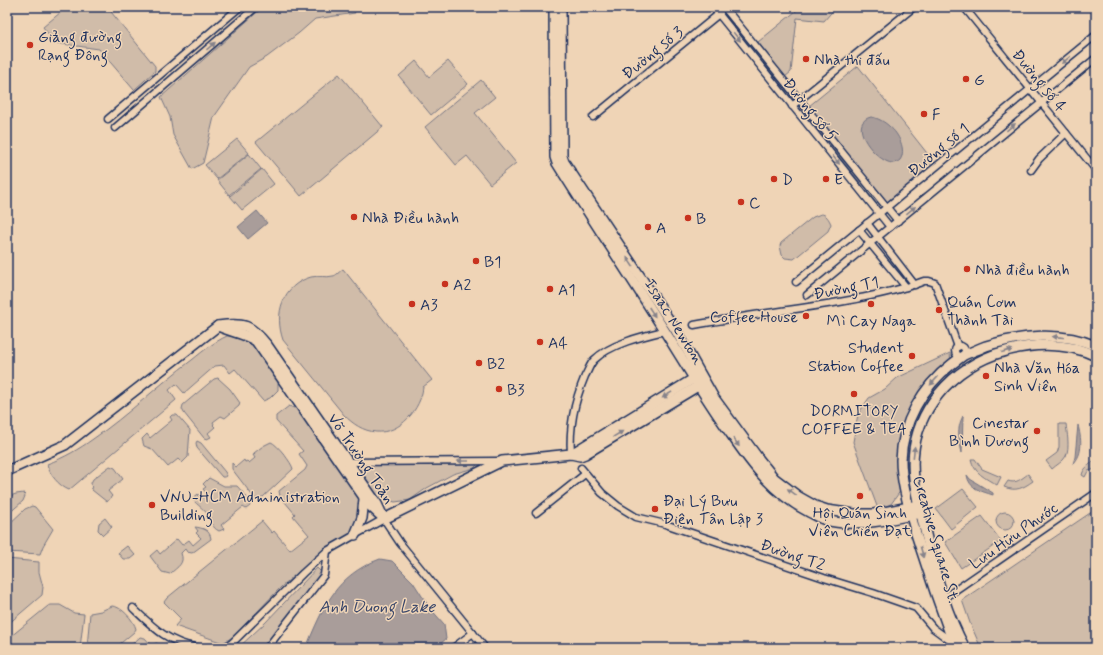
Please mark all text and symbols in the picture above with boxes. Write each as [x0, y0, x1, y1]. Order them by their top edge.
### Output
street label: Đường số 3 [618, 22, 689, 85]
place label: Giảng đường Rạng Đông [38, 27, 122, 67]
one-way arrow [733, 32, 741, 43]
marker: Giảng đường Rạng Đông [25, 40, 35, 50]
one-way arrow [206, 41, 216, 50]
street label: Đường số 4 [1006, 45, 1071, 118]
place label: Nhà thi đấu [814, 50, 890, 71]
marker: Nhà thi đấu [801, 54, 811, 64]
one-way arrow [1060, 56, 1071, 64]
place label: G [974, 70, 985, 91]
street label: Đường số 5 [777, 74, 842, 147]
marker: G [961, 74, 971, 84]
place label: F [932, 105, 941, 126]
marker: F [919, 109, 929, 119]
street label: Đường số 1 [904, 119, 975, 182]
one-way arrow [1006, 123, 1017, 132]
one-way arrow [832, 155, 841, 166]
place label: D [782, 170, 793, 191]
place label: E [834, 170, 843, 191]
marker: D [769, 174, 779, 184]
marker: E [821, 174, 831, 184]
place label: C [749, 193, 760, 214]
marker: C [736, 197, 746, 207]
one-way arrow [906, 205, 916, 214]
place label: Nhà Điều hành [362, 208, 459, 229]
place label: B [696, 209, 706, 230]
marker: Nhà Điều hành [349, 212, 359, 222]
marker: B [683, 213, 693, 223]
place label: A [656, 218, 666, 239]
marker: A [643, 222, 653, 232]
place label: B1 [484, 252, 501, 273]
marker: B1 [471, 256, 481, 266]
one-way arrow [626, 257, 634, 267]
place label: Nhà điều hành [975, 260, 1070, 281]
marker: Nhà điều hành [962, 264, 972, 274]
street label: Đường T1 [812, 272, 881, 306]
place label: A2 [453, 275, 471, 296]
street label: Isaac Newton [639, 275, 709, 369]
marker: A2 [440, 279, 450, 289]
place label: A1 [558, 280, 576, 301]
marker: A1 [545, 284, 555, 294]
place label: Quán Cơm Thành Tài [947, 292, 1017, 331]
place label: A3 [420, 295, 438, 316]
marker: A3 [407, 299, 417, 309]
marker: Mì Cay Naga [866, 299, 876, 309]
marker: Quán Cơm Thành Tài [934, 305, 944, 315]
one-way arrow [648, 307, 656, 317]
place label: Coffee House [710, 307, 798, 328]
marker: Coffee House [801, 311, 811, 321]
place label: Mì Cay Naga [826, 311, 916, 332]
place label: A4 [548, 333, 568, 354]
one-way arrow [1052, 334, 1064, 340]
marker: A4 [535, 337, 545, 347]
place label: Student Station Coffee [808, 338, 904, 377]
one-way arrow [1001, 348, 1013, 354]
marker: Student Station Coffee [907, 351, 917, 361]
place label: B2 [487, 354, 505, 375]
marker: B2 [474, 358, 484, 368]
place label: Nhà Văn Hóa Sinh Viên [994, 358, 1080, 397]
marker: Nhà Văn Hóa Sinh Viên [981, 371, 991, 381]
one-way arrow [930, 377, 939, 386]
place label: B3 [507, 380, 524, 401]
marker: B3 [494, 384, 504, 394]
marker: DORMITORY COFFEE & TEA [849, 389, 859, 399]
one-way arrow [661, 391, 673, 398]
place label: DORMITORY COFFEE & TEA [801, 401, 907, 440]
street label: Võ Trường Toản [322, 409, 399, 509]
place label: Cinestar Bình Dương [949, 413, 1029, 453]
marker: Cinestar Bình Dương [1032, 426, 1042, 436]
one-way arrow [612, 430, 624, 437]
one-way arrow [732, 436, 740, 447]
one-way arrow [911, 446, 917, 458]
one-way arrow [456, 458, 469, 464]
street label: Creative Square St. [907, 473, 964, 606]
place label: VNU-HCM Administration Building [160, 487, 340, 527]
one-way arrow [786, 488, 797, 496]
place label: Đại Lý Bưu Điện Tân Lập 3 [663, 491, 763, 530]
marker: Hội Quán Sinh Viên Chiến Đạt [855, 491, 865, 501]
street label: Lưu Hữu Phước [965, 498, 1063, 575]
marker: VNU-HCM Administration Building [147, 500, 157, 510]
place label: Hội Quán Sinh Viên Chiến Đạt [808, 503, 912, 542]
marker: Đại Lý Bưu Điện Tân Lập 3 [650, 504, 660, 514]
street label: Đường T2 [757, 535, 828, 577]
one-way arrow [919, 547, 925, 559]
water label: Anh Duong Lake [319, 596, 437, 620]

